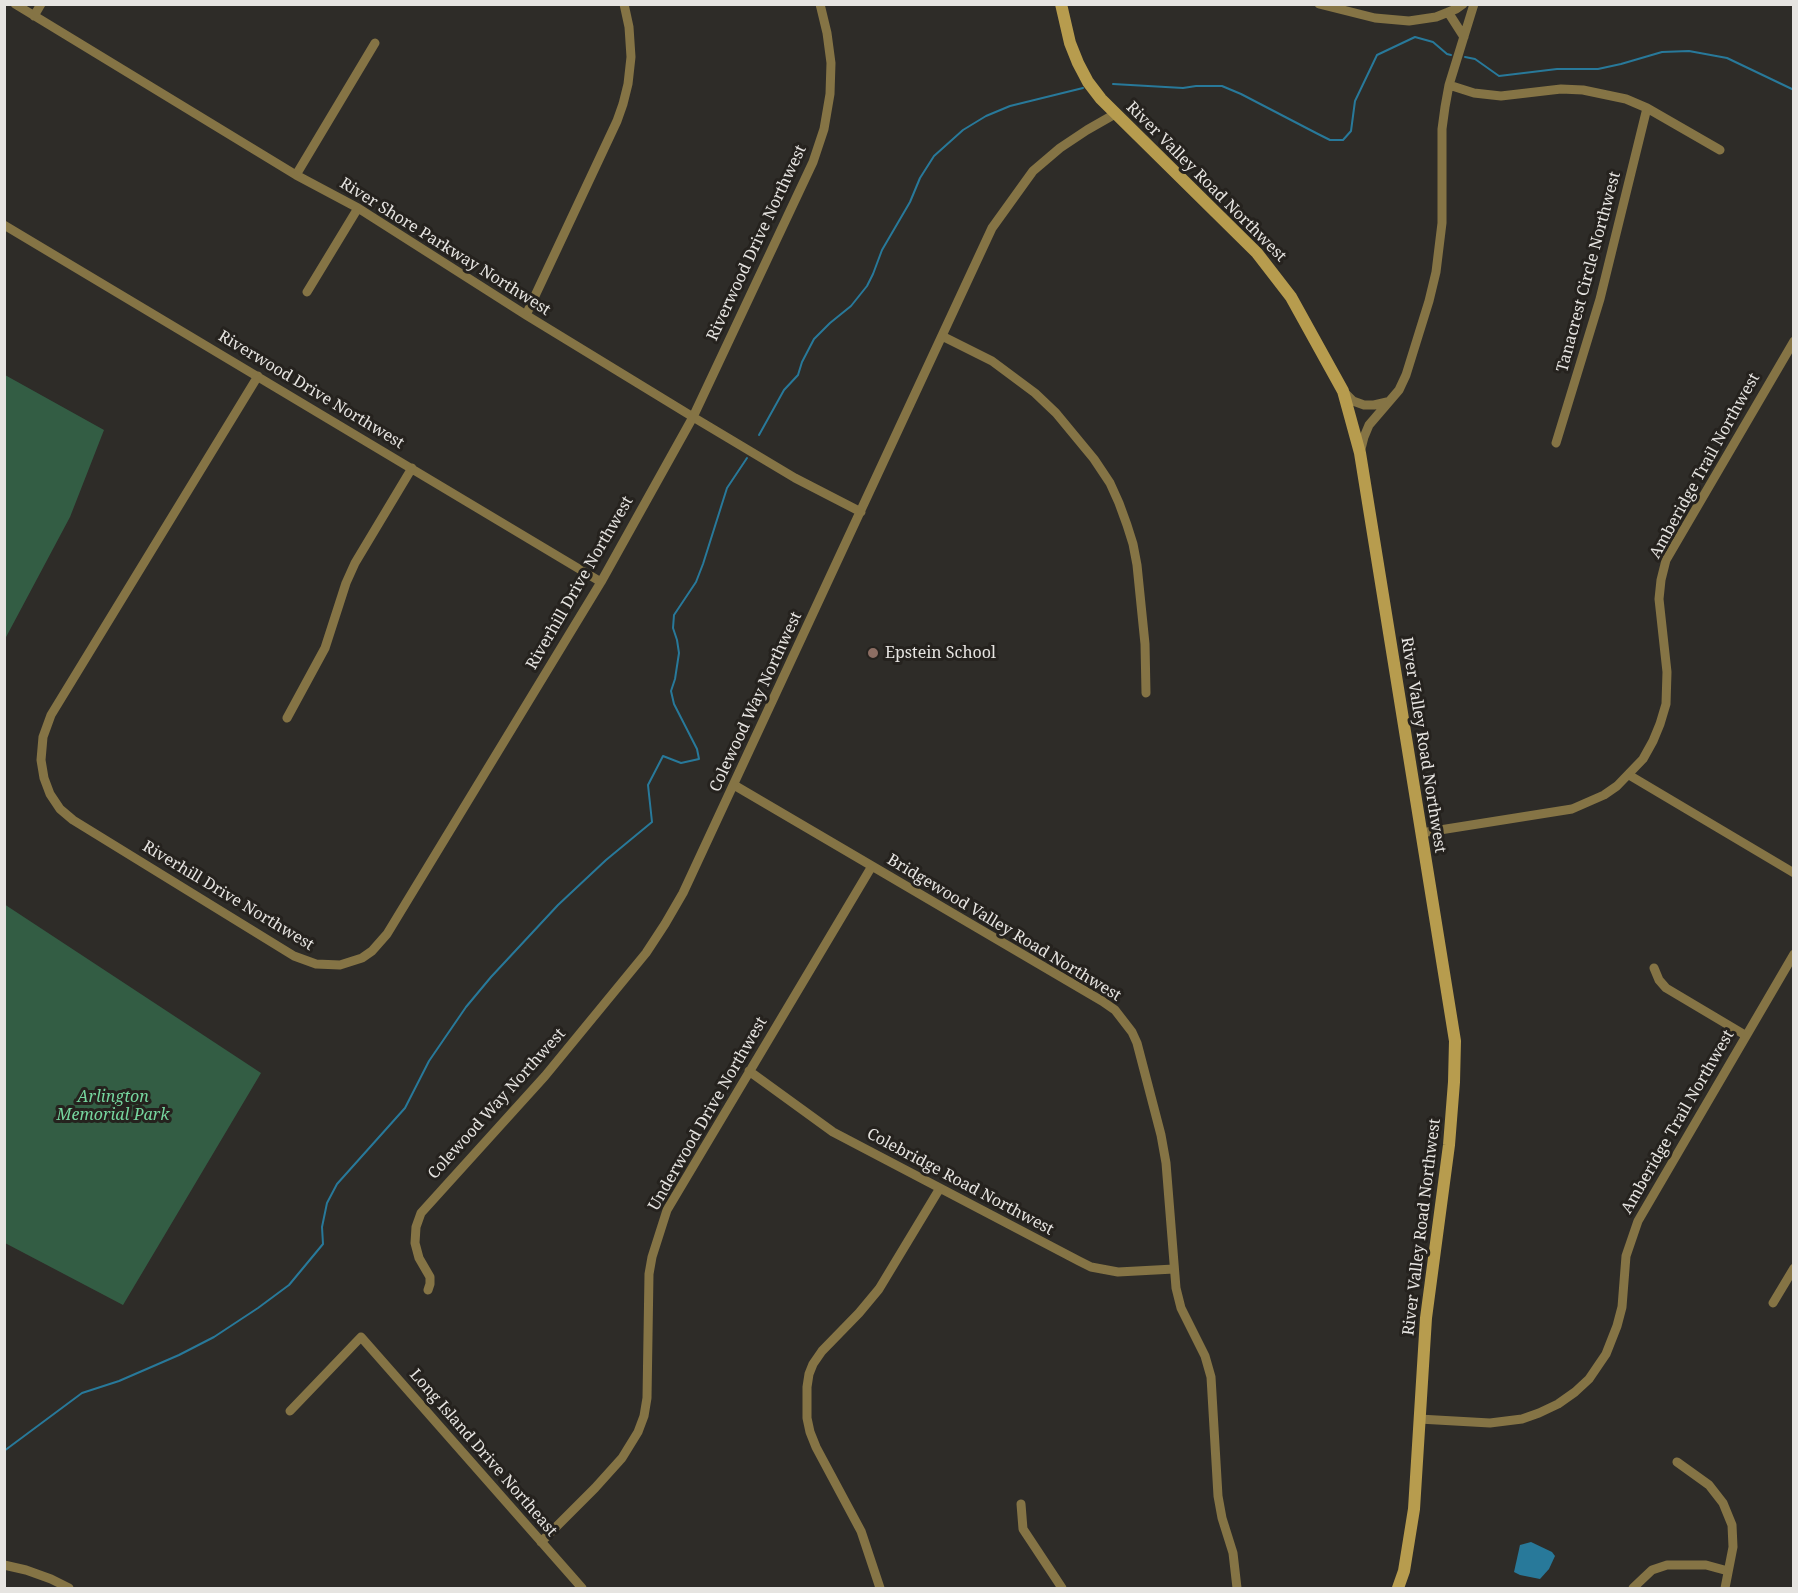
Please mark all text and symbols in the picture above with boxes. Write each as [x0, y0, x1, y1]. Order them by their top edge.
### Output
street label: River Valley Road Northwest [1122, 98, 1290, 266]
street label: Riverwood Drive Northwest [703, 142, 811, 344]
street label: Tanacrest Circle Northwest [1553, 170, 1625, 374]
street label: River Shore Parkway Northwest [336, 174, 554, 320]
street label: Riverwood Drive Northwest [215, 327, 407, 453]
street label: Amberidge Trail Northwest [1646, 370, 1764, 562]
street label: Riverhill Drive Northwest [523, 493, 637, 673]
street label: Colewood Way Northwest [706, 609, 806, 795]
street label: River Valley Road Northwest [1396, 636, 1450, 854]
place label: Epstein School [885, 643, 996, 663]
marker: Epstein School [866, 646, 880, 660]
street label: Riverhill Drive Northwest [139, 837, 317, 955]
street label: Bridgewood Valley Road Northwest [884, 850, 1124, 1006]
street label: Underwood Drive Northwest [645, 1014, 771, 1214]
street label: Colewood Way Northwest [424, 1025, 570, 1183]
street label: Amberidge Trail Northwest [1617, 1027, 1739, 1217]
park label: Arlington Memorial Park [57, 1087, 169, 1125]
street label: River Valley Road Northwest [1399, 1117, 1445, 1337]
street label: Colebridge Road Northwest [863, 1124, 1057, 1240]
street label: Long Island Drive Northeast [405, 1366, 561, 1540]

